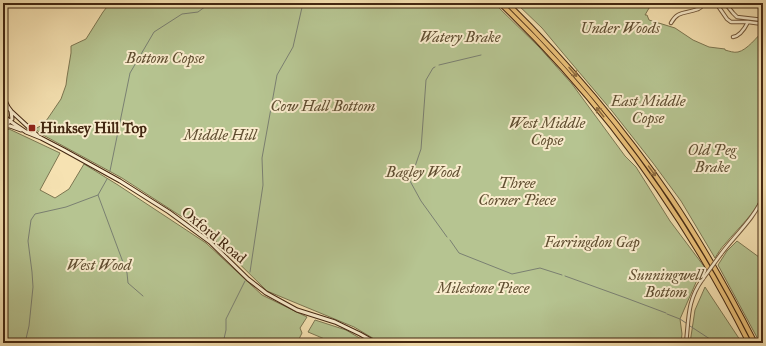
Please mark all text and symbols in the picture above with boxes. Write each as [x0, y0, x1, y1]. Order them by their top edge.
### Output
park label: Under Woods [580, 19, 660, 37]
park label: Watery Brake [420, 28, 501, 46]
park label: Bottom Copse [125, 49, 205, 68]
one-way arrow [568, 66, 577, 76]
park label: East Middle Copse [610, 92, 686, 128]
park label: Cow Hall Bottom [271, 97, 375, 115]
one-way arrow [596, 106, 605, 117]
park label: West Middle Copse [509, 114, 585, 150]
place label: Hinksey Hill Top [40, 119, 147, 138]
marker: Hinksey Hill Top [27, 123, 37, 133]
park label: Middle Hill [181, 126, 259, 144]
park label: Old Peg Brake [688, 141, 737, 176]
park label: Bagley Wood [385, 163, 461, 181]
one-way arrow [648, 165, 656, 176]
park label: Three Corner Piece [478, 174, 556, 209]
street label: Oxford Road [178, 203, 250, 268]
park label: Farringdon Gap [543, 233, 640, 252]
park label: West Wood [67, 256, 133, 274]
park label: Sunningwell Bottom [628, 266, 705, 301]
park label: Milestone Piece [435, 279, 530, 297]

